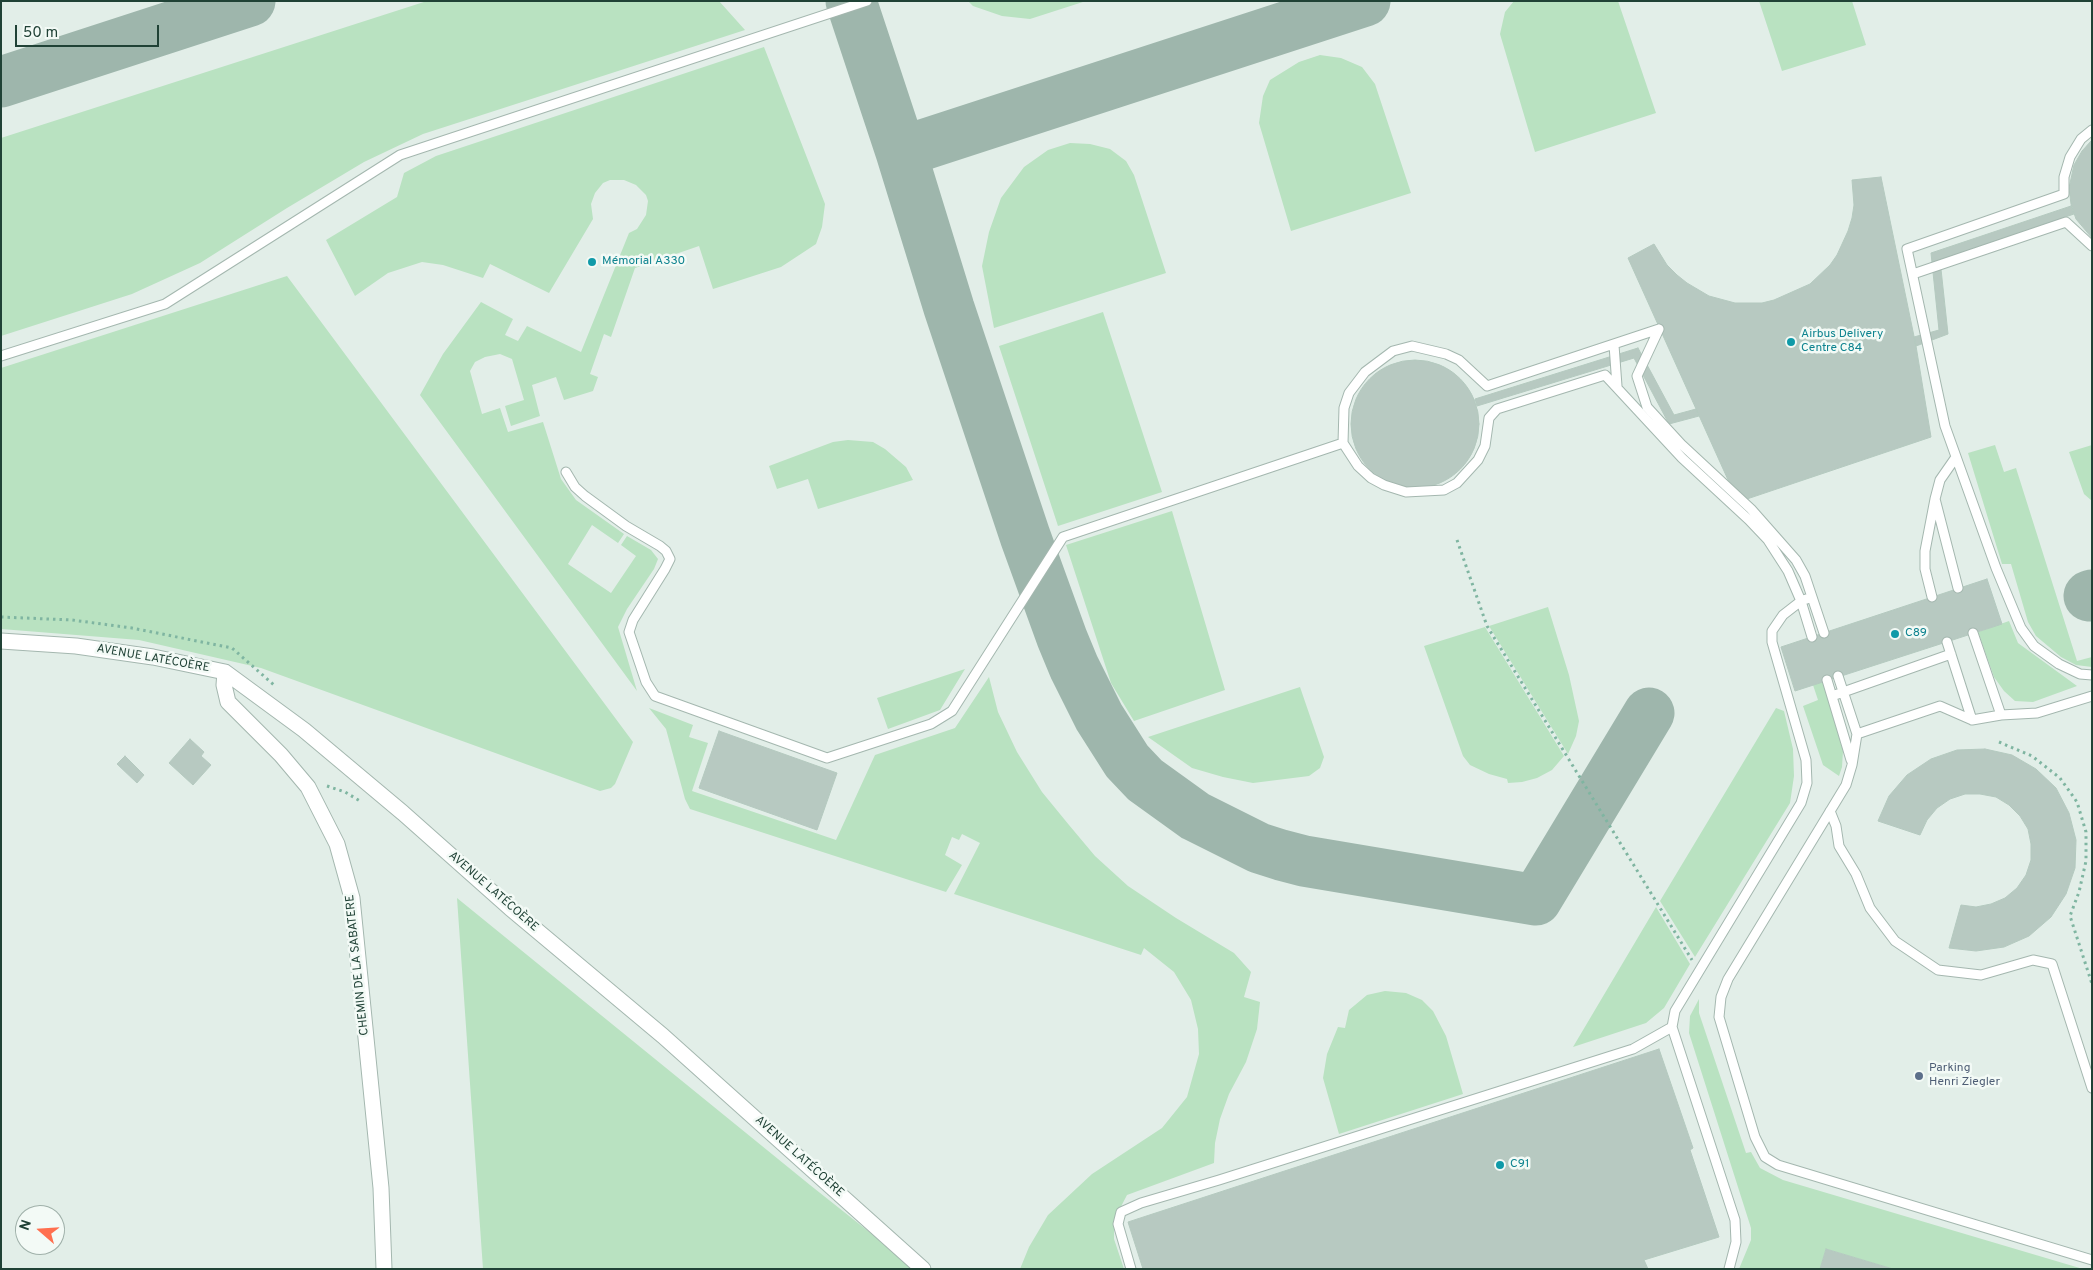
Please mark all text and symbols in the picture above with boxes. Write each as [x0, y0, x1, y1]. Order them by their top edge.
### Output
scale bar [18, 15, 161, 47]
text: 50 m [23, 24, 58, 43]
place label: Mémorial A330 [602, 255, 685, 269]
marker: Mémorial A330 [586, 256, 598, 268]
place label: Airbus Delivery Centre C84 [1801, 328, 1883, 356]
marker: Airbus Delivery Centre C84 [1785, 336, 1797, 348]
place label: C89 [1905, 627, 1927, 641]
marker: C89 [1889, 628, 1901, 640]
street label: AVENUE LATÉCOÈRE [95, 642, 211, 676]
street label: AVENUE LATÉCOÈRE [445, 849, 541, 935]
street label: CHEMIN DE LA SABATERE [343, 894, 373, 1036]
place label: Parking Henri Ziegler [1929, 1062, 2000, 1090]
marker: Parking Henri Ziegler [1913, 1070, 1925, 1082]
street label: AVENUE LATÉCOÈRE [752, 1113, 846, 1201]
place label: C91 [1510, 1158, 1529, 1172]
marker: C91 [1494, 1159, 1506, 1171]
north arrow [15, 1205, 65, 1255]
text: N [17, 1218, 36, 1233]

